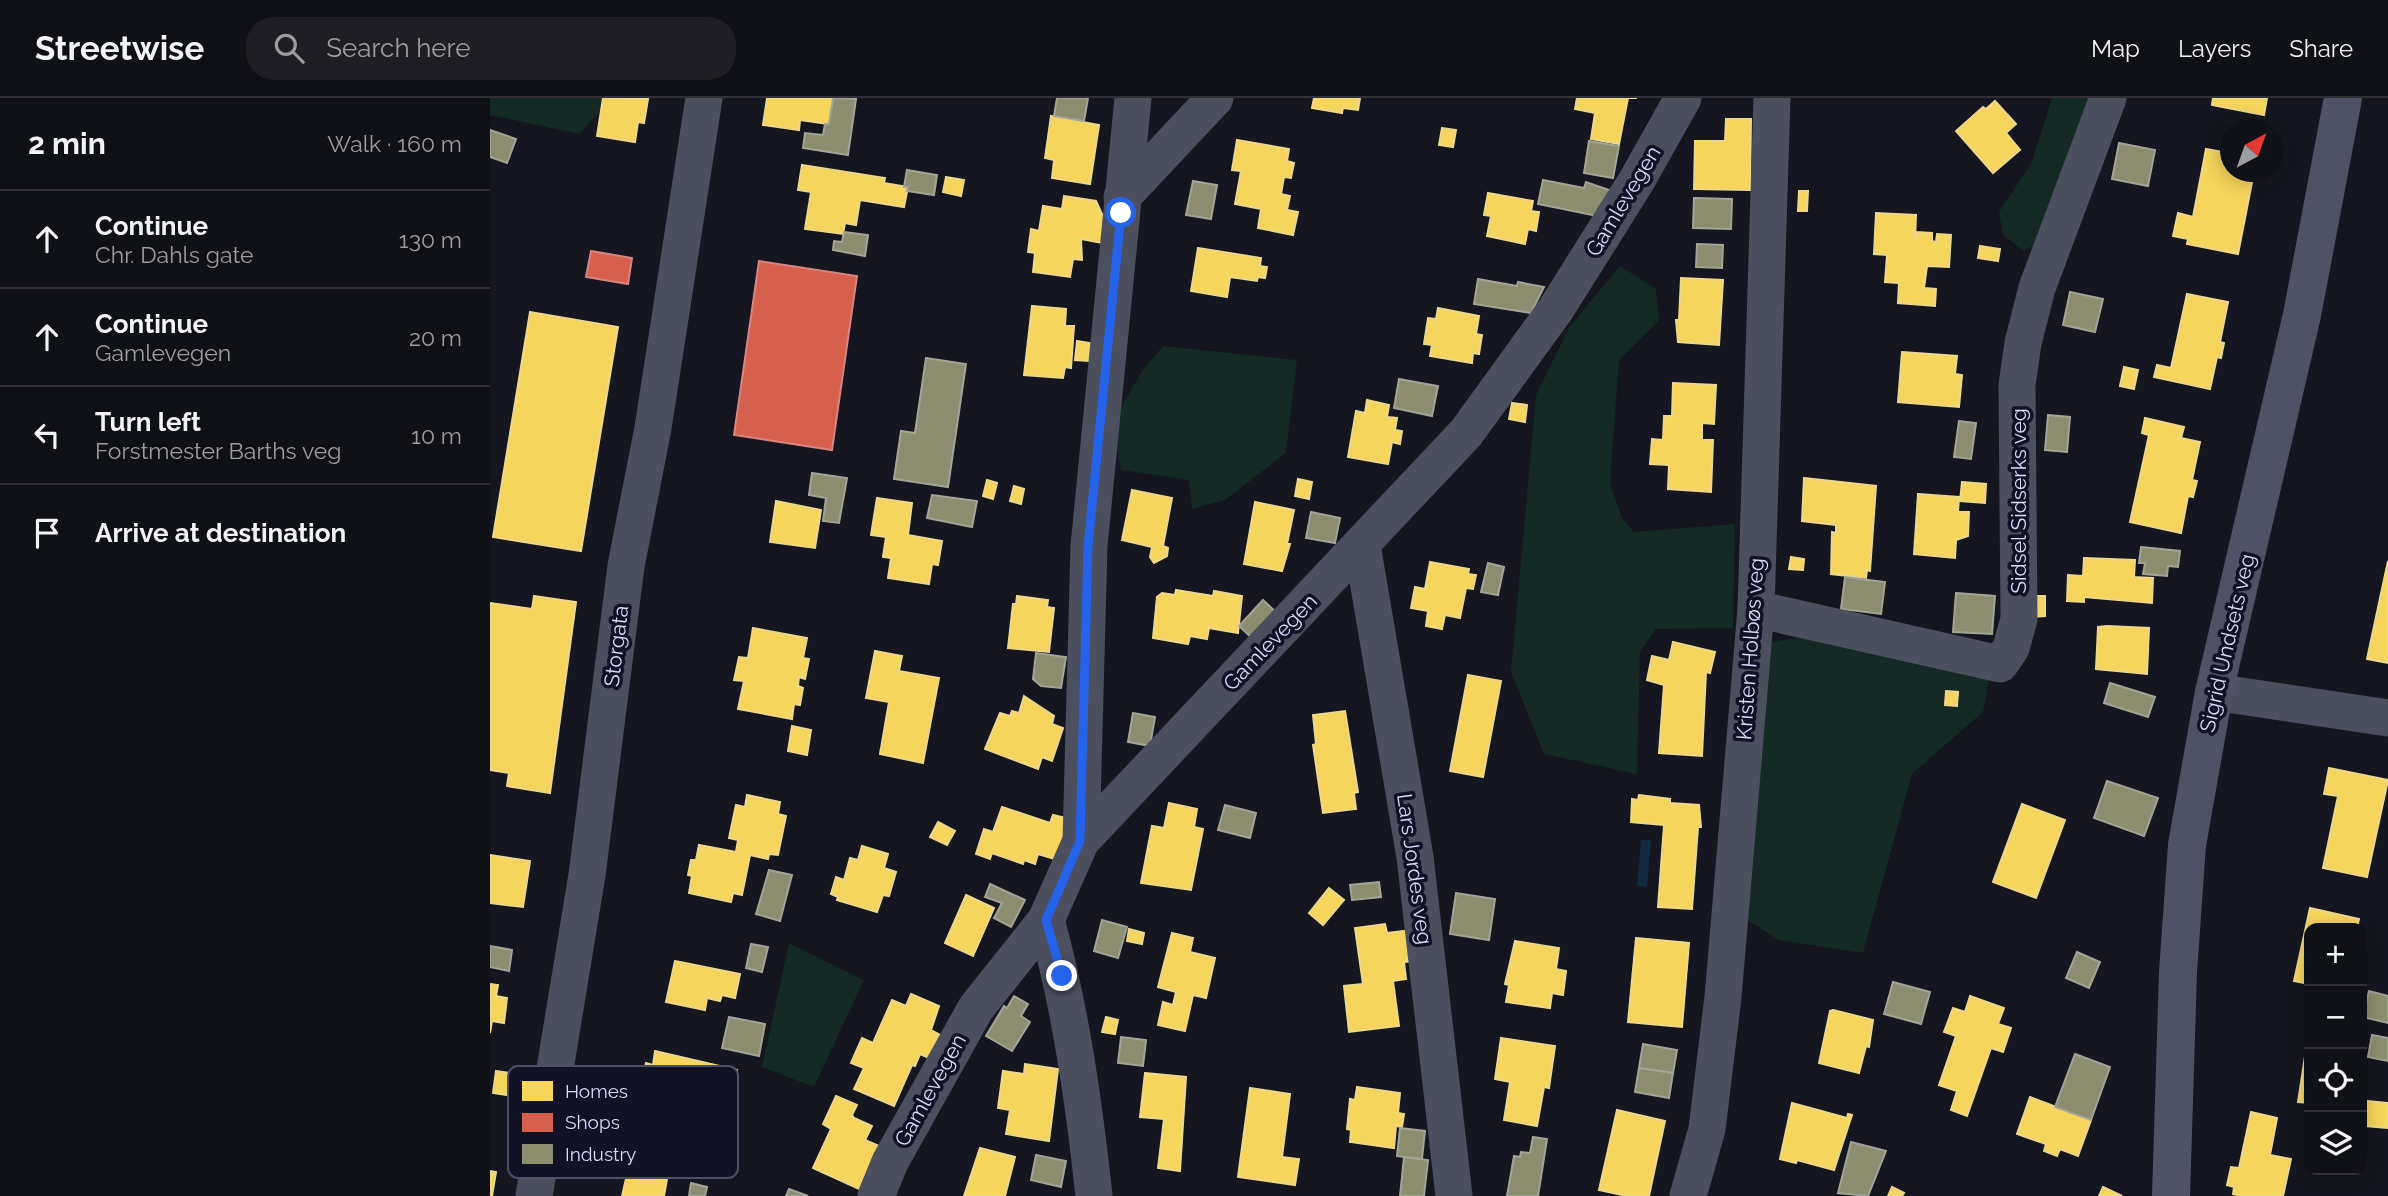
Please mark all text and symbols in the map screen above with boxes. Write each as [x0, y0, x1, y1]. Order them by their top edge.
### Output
search box [246, 17, 736, 80]
text: Streetwise [35, 29, 204, 68]
icon: search [270, 29, 308, 67]
text: Search here [326, 33, 471, 63]
text: Map [2091, 34, 2140, 63]
text: Layers [2178, 34, 2251, 63]
text: Share [2289, 34, 2353, 63]
north arrow [2220, 119, 2283, 182]
text: 2 min [28, 126, 106, 161]
text: Walk · 160 m [327, 130, 462, 157]
street label: Gamlevegen [1580, 141, 1666, 261]
route start [1105, 197, 1136, 228]
text: Continue [95, 211, 208, 241]
icon: ahead [28, 220, 66, 258]
text: 130 m [399, 226, 462, 253]
text: Chr. Dahls gate [95, 241, 253, 268]
text: Continue [95, 309, 208, 339]
icon: ahead [28, 318, 66, 356]
text: 20 m [409, 324, 462, 351]
text: Gamlevegen [95, 339, 231, 366]
text: Turn left [95, 407, 201, 437]
street label: Sidsel Sidserks veg [2006, 408, 2031, 594]
icon: left [28, 416, 66, 454]
text: 10 m [411, 422, 462, 449]
text: Forstmester Barths veg [95, 437, 341, 464]
icon: arrive [28, 514, 66, 552]
text: Arrive at destination [95, 518, 346, 548]
street label: Sigrid Undsets veg [2194, 551, 2260, 735]
street label: Kristen Holbøs veg [1731, 557, 1769, 741]
street label: Gamlevegen [1218, 589, 1322, 695]
street label: Storgata [599, 604, 633, 688]
street label: Lars Jordes veg [1392, 792, 1438, 946]
map controls [2304, 923, 2367, 1175]
button: + [2304, 923, 2367, 986]
route end [1046, 960, 1077, 991]
button: − [2304, 986, 2367, 1049]
street label: Gamlevegen [889, 1030, 971, 1150]
button: locate [2304, 1049, 2367, 1112]
legend [508, 1066, 738, 1178]
text: Homes [565, 1080, 628, 1102]
text: Shops [565, 1111, 620, 1133]
button: layers [2304, 1112, 2367, 1175]
text: Industry [565, 1143, 636, 1165]

